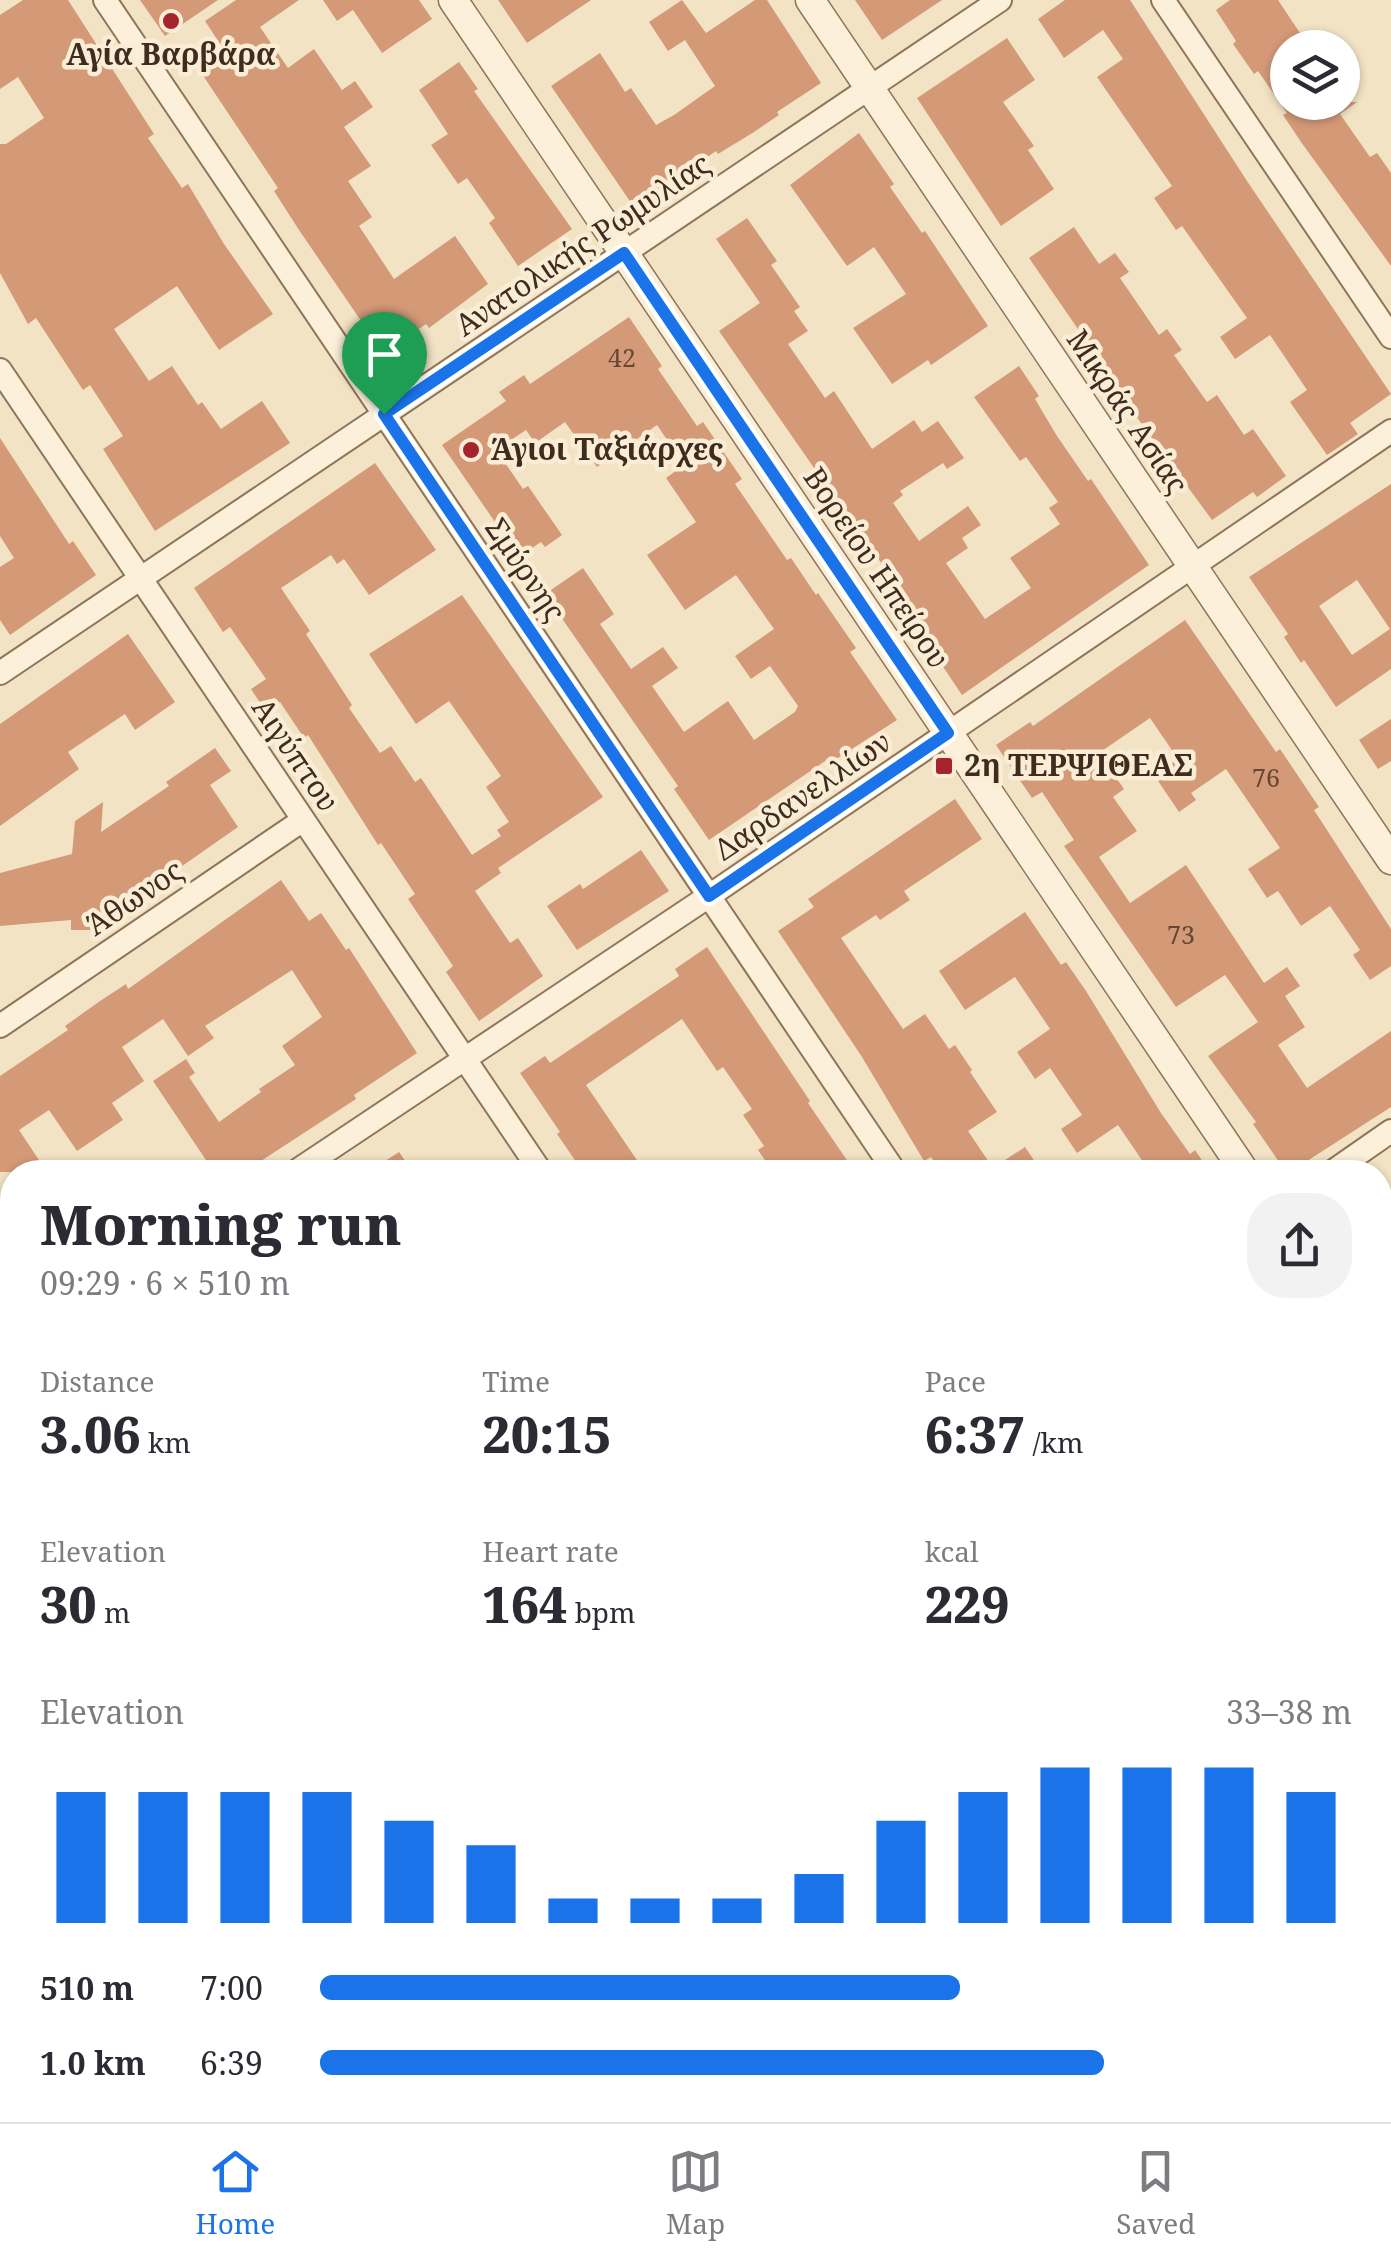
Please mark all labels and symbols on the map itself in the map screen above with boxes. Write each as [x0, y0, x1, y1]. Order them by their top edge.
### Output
marker: Αγία Βαρβάρα [160, 10, 182, 32]
place label: Αγία Βαρβάρα [66, 33, 276, 74]
street label: Ανατολικής Ρωμυλίας [446, 143, 718, 345]
pin [342, 312, 427, 415]
street label: Μικράς Ασίας [1058, 321, 1198, 502]
house number: 42 [608, 340, 636, 374]
place label: Άγιοι Ταξιάρχες [491, 428, 723, 469]
marker: Άγιοι Ταξιάρχες [460, 439, 482, 461]
street label: Βορείου Ηπείρου [795, 459, 960, 676]
street label: Σμύρνης [477, 509, 576, 629]
street label: Αιγύπτου [243, 689, 349, 819]
street label: Δαρδανελλίων [706, 721, 898, 869]
place label: 2η ΤΕΡΨΙΘΕΑΣ [964, 744, 1193, 785]
marker: 2η ΤΕΡΨΙΘΕΑΣ [933, 755, 955, 777]
house number: 76 [1252, 760, 1280, 794]
street label: Άθωνος [77, 849, 191, 944]
house number: 73 [1167, 917, 1195, 951]

